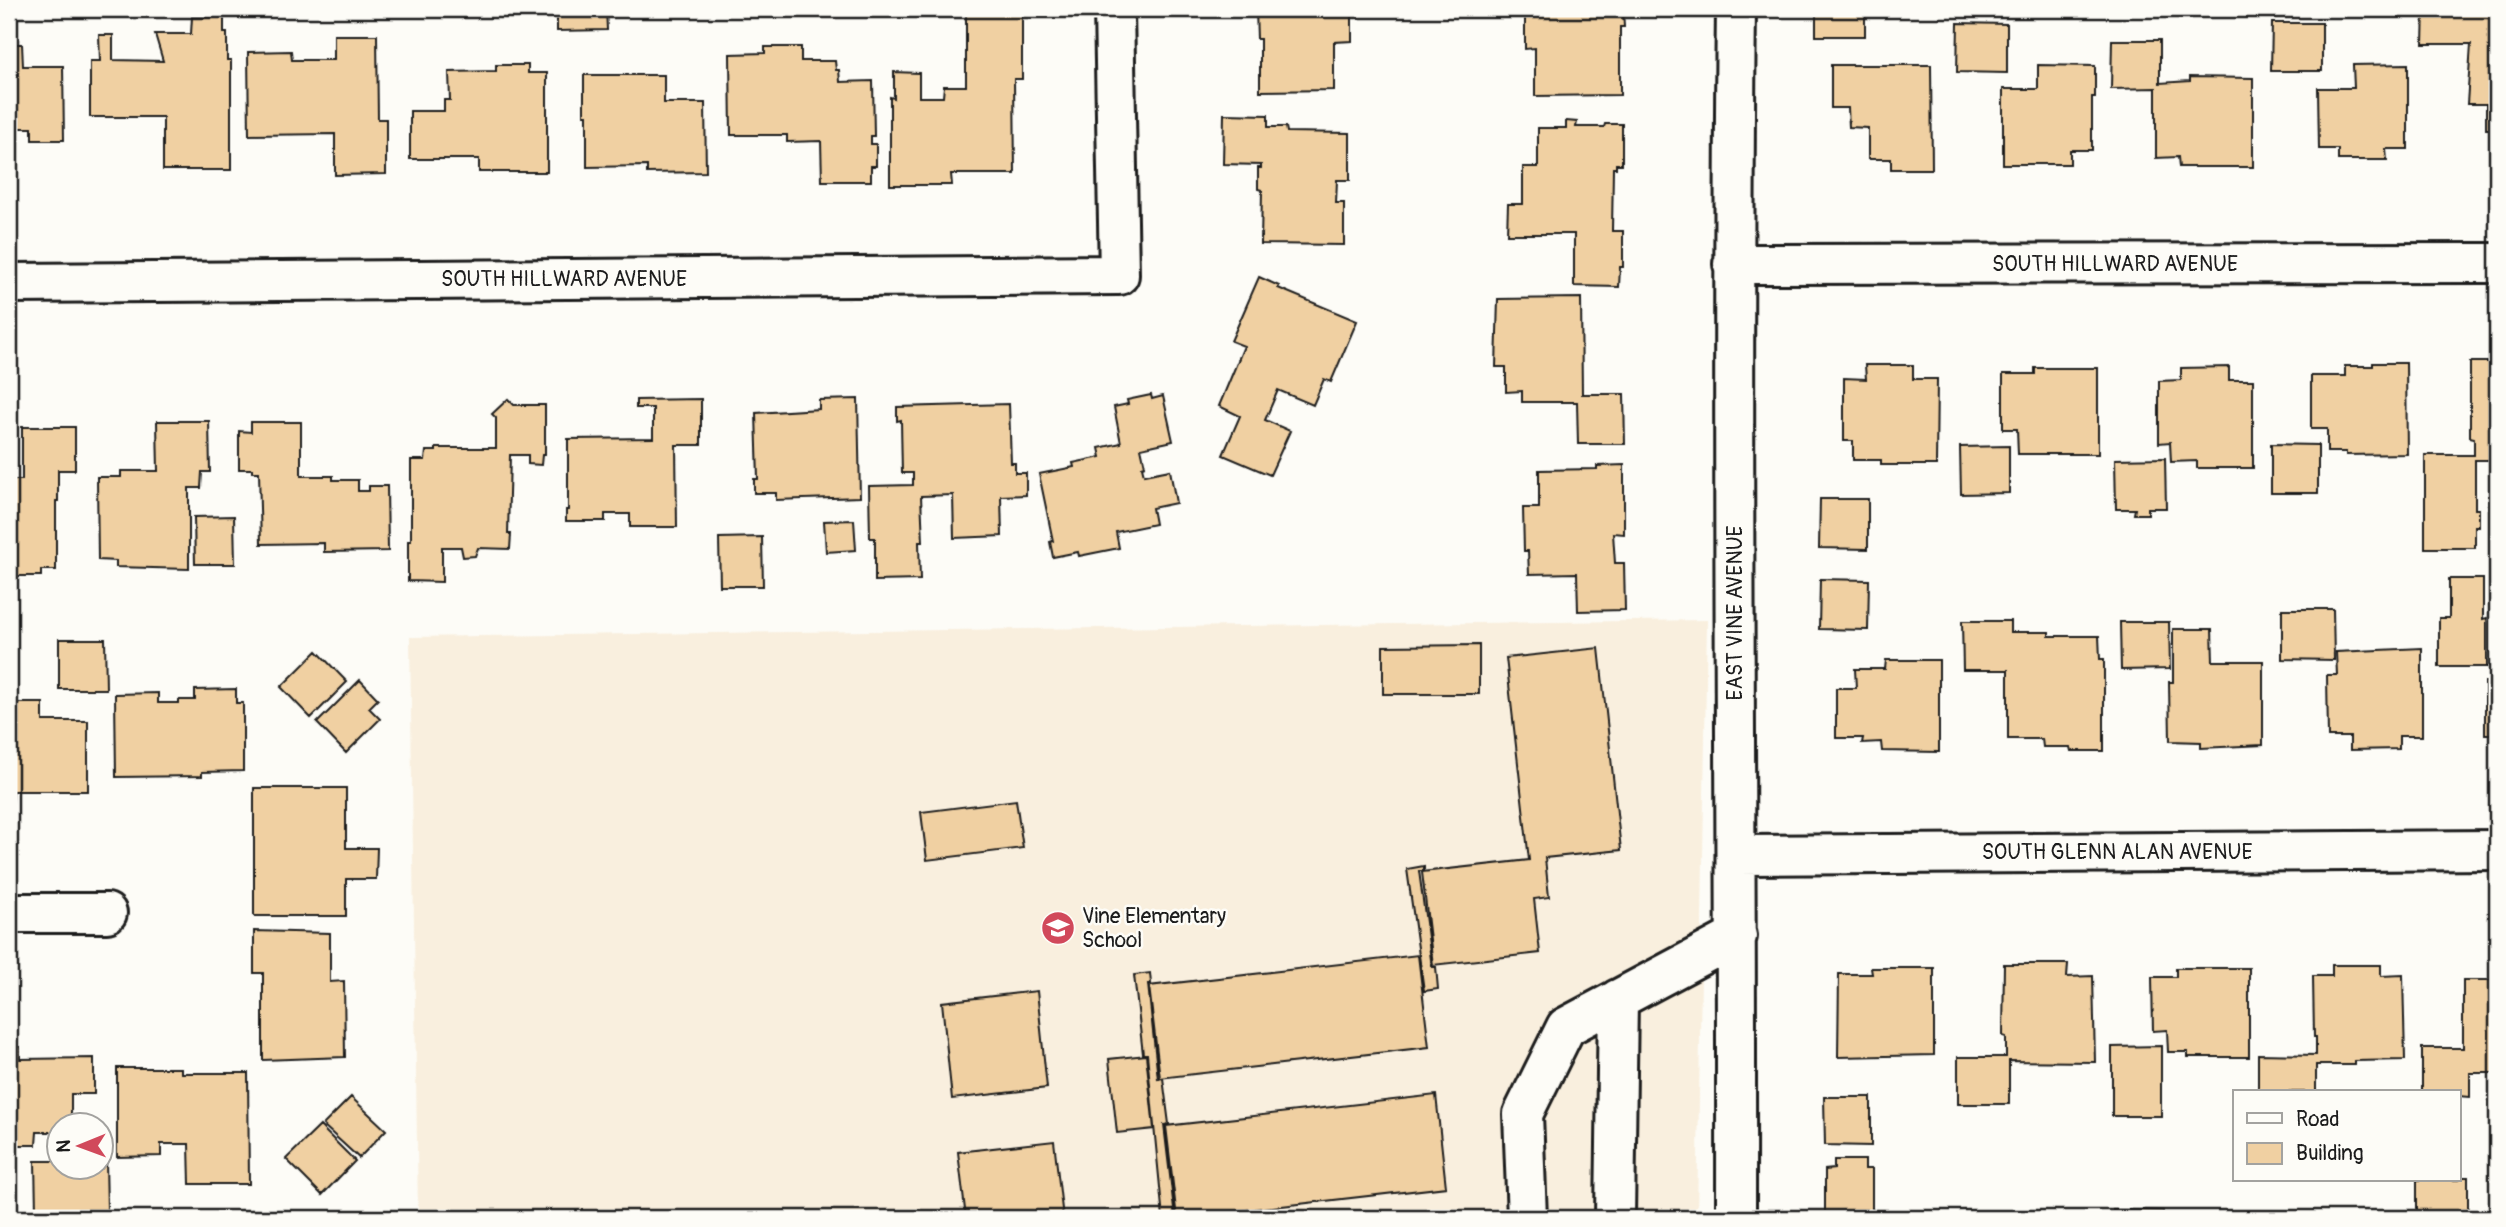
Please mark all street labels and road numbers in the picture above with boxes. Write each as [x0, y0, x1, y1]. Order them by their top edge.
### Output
street label: SOUTH HILLWARD AVENUE [1992, 251, 2238, 278]
street label: SOUTH HILLWARD AVENUE [441, 266, 687, 293]
street label: EAST VINE AVENUE [1722, 525, 1749, 701]
street label: SOUTH GLENN ALAN AVENUE [1982, 839, 2252, 866]

